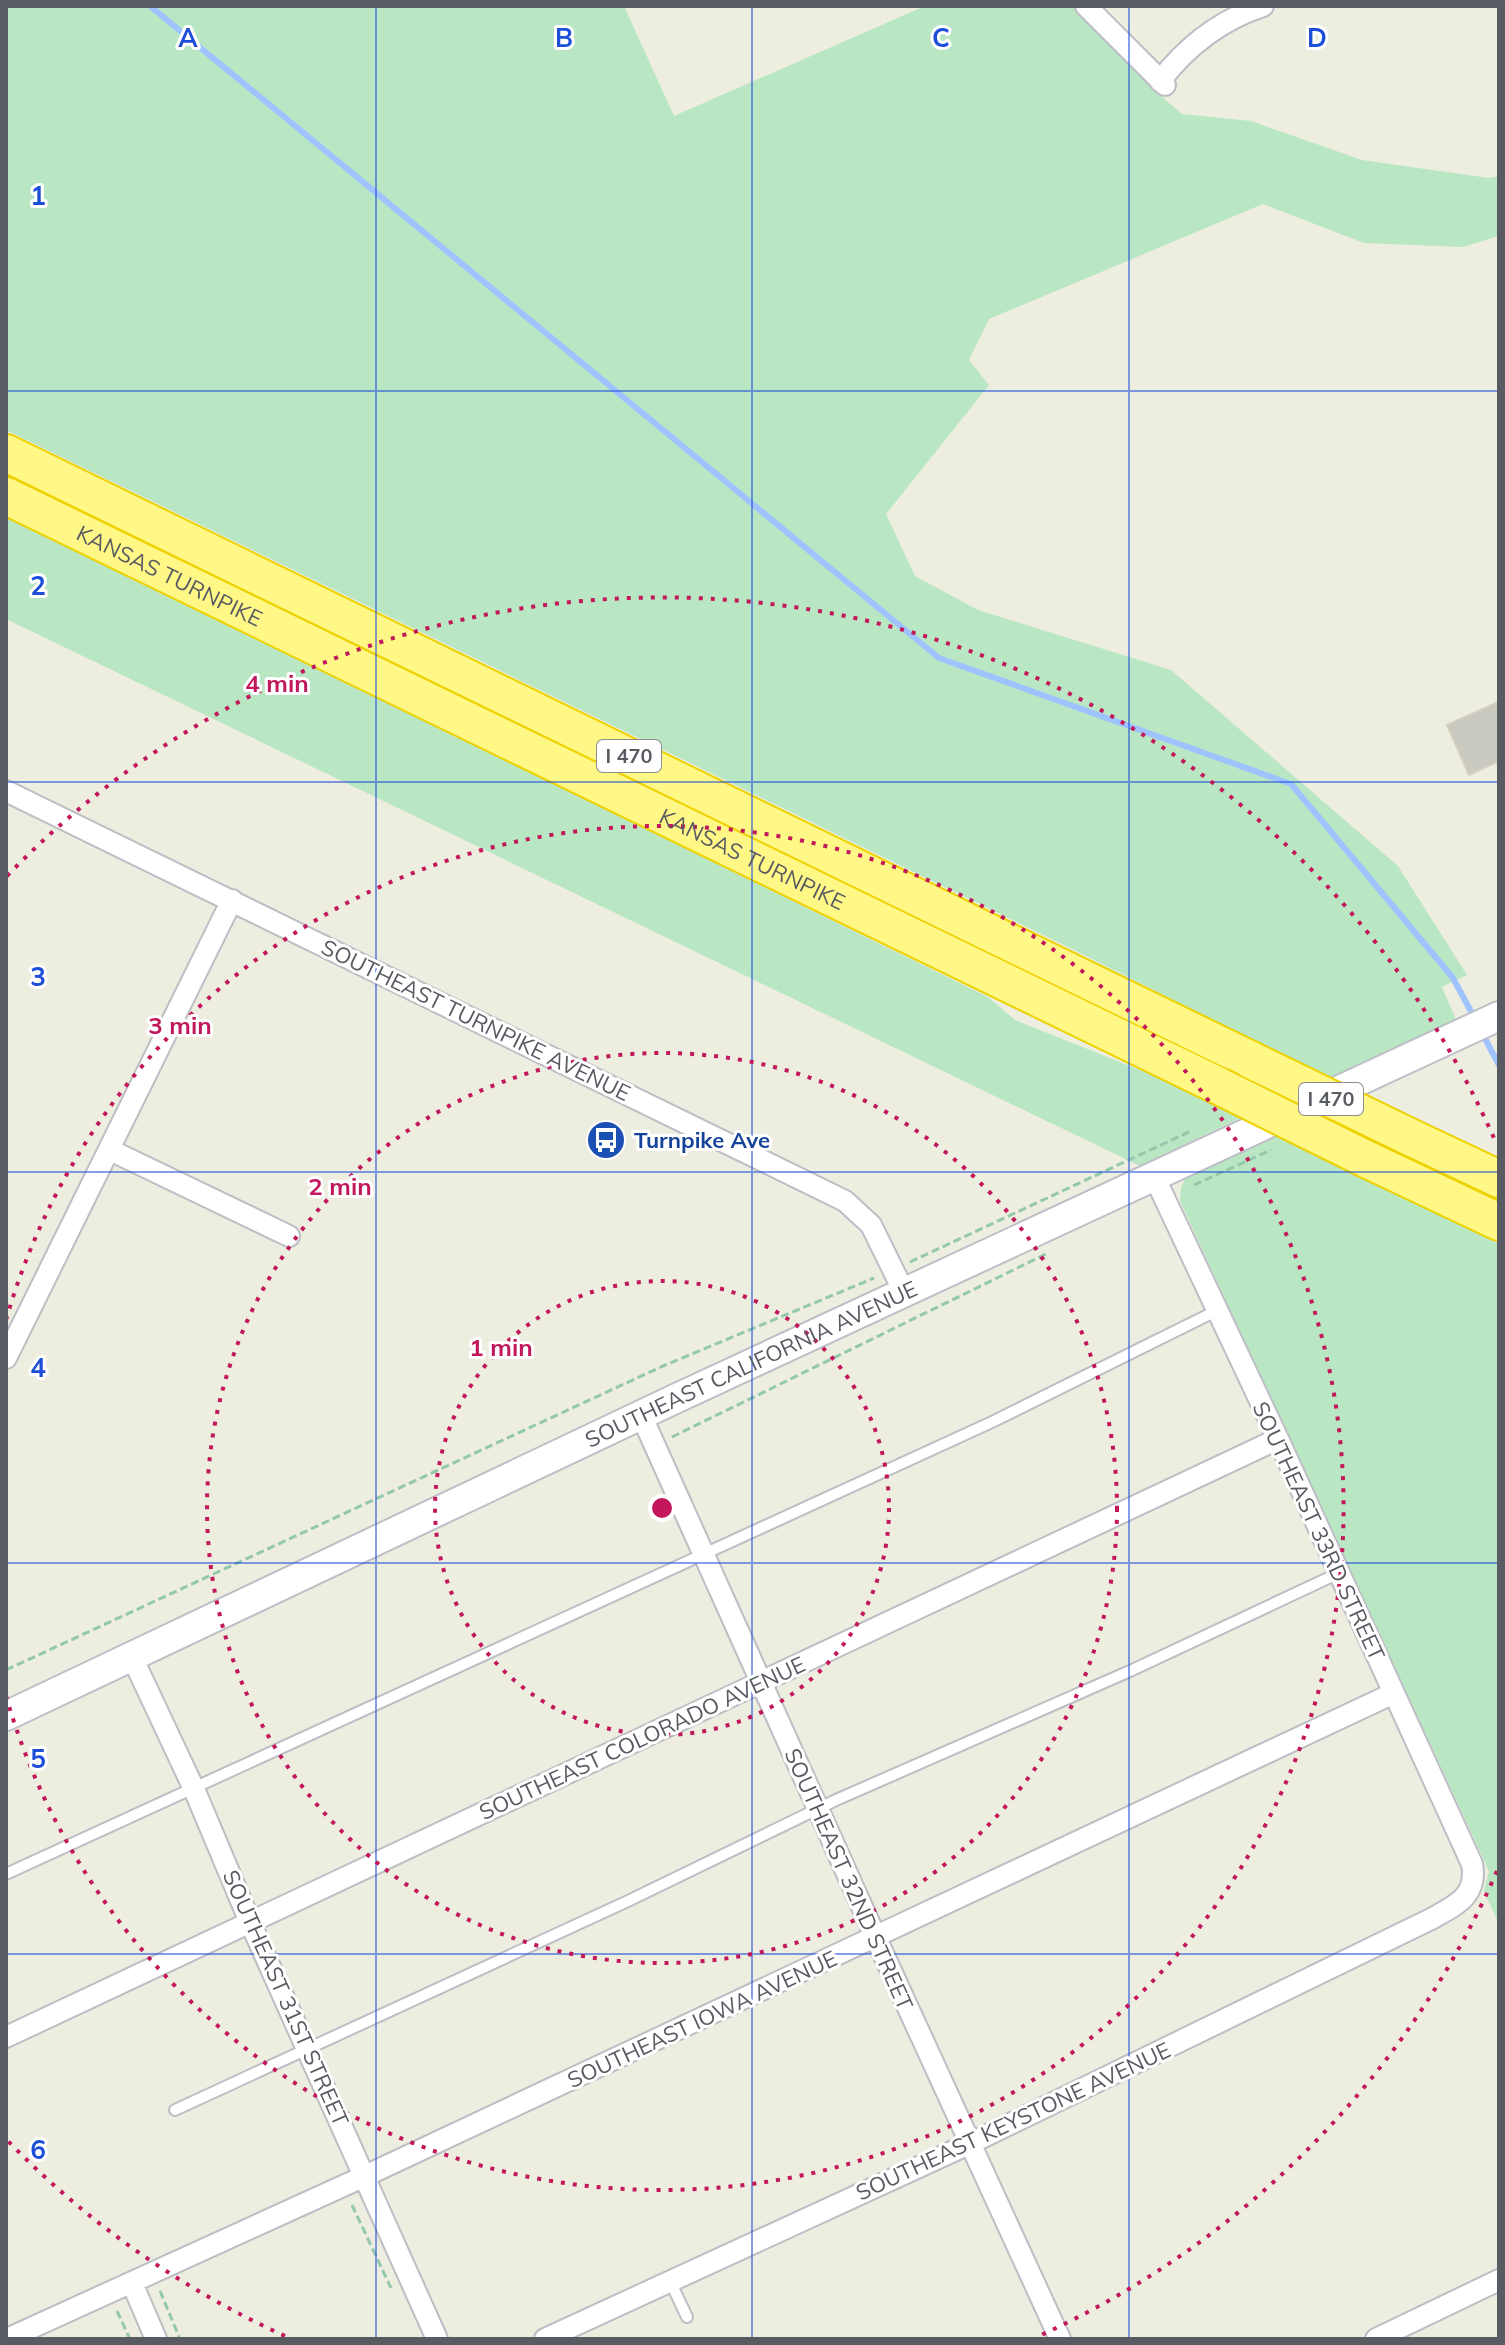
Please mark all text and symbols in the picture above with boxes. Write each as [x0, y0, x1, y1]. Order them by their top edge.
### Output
text: A [178, 21, 198, 54]
text: B [555, 21, 573, 54]
text: C [932, 21, 950, 54]
text: D [1307, 21, 1327, 54]
text: 1 [30, 179, 46, 212]
street label: KANSAS TURNPIKE [72, 519, 267, 633]
text: 2 [30, 569, 46, 602]
text: 4 min [245, 668, 309, 698]
road number: I 470 [597, 740, 661, 772]
street label: KANSAS TURNPIKE [655, 802, 850, 916]
street label: SOUTHEAST TURNPIKE AVENUE [317, 933, 635, 1107]
text: 3 [30, 960, 46, 993]
text: 3 min [148, 1010, 212, 1040]
road number: I 470 [1299, 1083, 1363, 1115]
bus stop icon: Turnpike Ave [585, 1119, 627, 1161]
place label: Turnpike Ave [634, 1126, 770, 1154]
text: 2 min [308, 1171, 372, 1201]
street label: SOUTHEAST CALIFORNIA AVENUE [580, 1274, 922, 1454]
text: 1 min [469, 1332, 533, 1362]
text: 4 [30, 1351, 46, 1384]
street label: SOUTHEAST 33RD STREET [1247, 1397, 1391, 1665]
centre of rings [648, 1494, 676, 1522]
street label: SOUTHEAST COLORADO AVENUE [474, 1650, 810, 1826]
text: 5 [30, 1742, 46, 1775]
street label: SOUTHEAST 32ND STREET [779, 1744, 919, 2014]
street label: SOUTHEAST 31ST STREET [217, 1866, 355, 2130]
street label: SOUTHEAST IOWA AVENUE [563, 1944, 841, 2094]
street label: SOUTHEAST KEYSTONE AVENUE [851, 2036, 1175, 2206]
text: 6 [30, 2133, 46, 2166]

